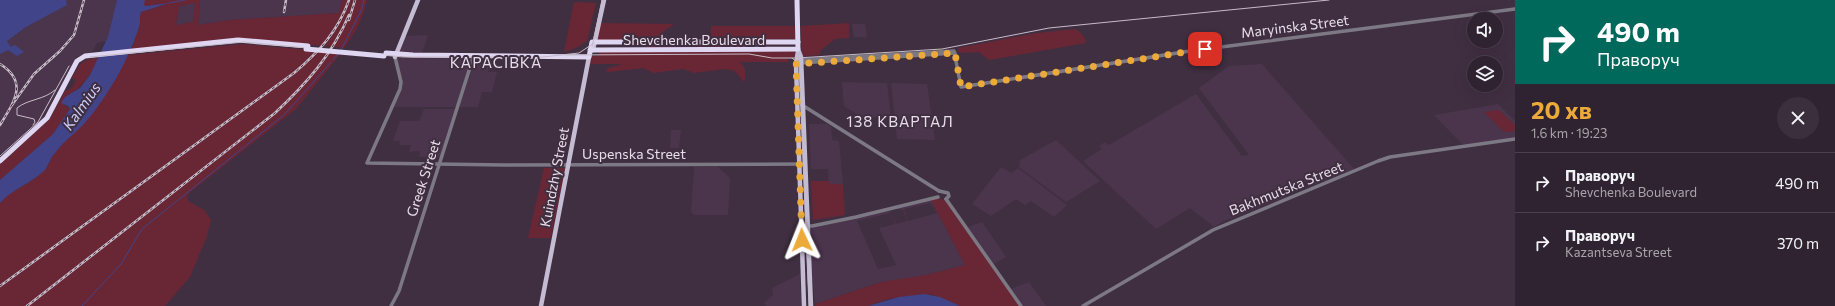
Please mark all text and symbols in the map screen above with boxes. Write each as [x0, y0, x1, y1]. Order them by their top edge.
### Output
street label: Maryinska Street [1240, 11, 1350, 41]
map controls [1467, 12, 1503, 92]
button: sound [1467, 12, 1503, 48]
text: 490 m [1597, 14, 1680, 48]
icon: right [1531, 16, 1583, 68]
street label: Shevchenka Boulevard [623, 31, 765, 48]
pin [1188, 32, 1222, 66]
icon: arrive [1194, 38, 1216, 60]
text: Праворуч [1597, 48, 1680, 70]
district label: КАРАСІВКА [450, 53, 542, 71]
button: layers [1467, 56, 1503, 92]
water label: Kalmius [58, 79, 104, 133]
text: 20 хв [1531, 95, 1592, 124]
button: close [1777, 97, 1819, 139]
district label: 138 КВАРТАЛ [846, 112, 954, 130]
text: 1.6 km · 19:23 [1531, 125, 1607, 141]
street label: Kuindzhy Street [536, 126, 572, 228]
street label: Greek Street [403, 137, 444, 219]
street label: Uspenska Street [582, 145, 686, 162]
street label: Bakhmutska Street [1227, 157, 1346, 219]
text: Праворуч [1565, 166, 1635, 184]
icon: right [1531, 172, 1553, 194]
text: 490 m [1775, 174, 1819, 192]
text: Shevchenka Boulevard [1565, 184, 1697, 200]
position arrow [781, 219, 823, 261]
text: Праворуч [1565, 226, 1635, 244]
icon: right [1531, 232, 1553, 254]
text: 370 m [1777, 234, 1819, 252]
text: Kazantseva Street [1565, 244, 1672, 260]

